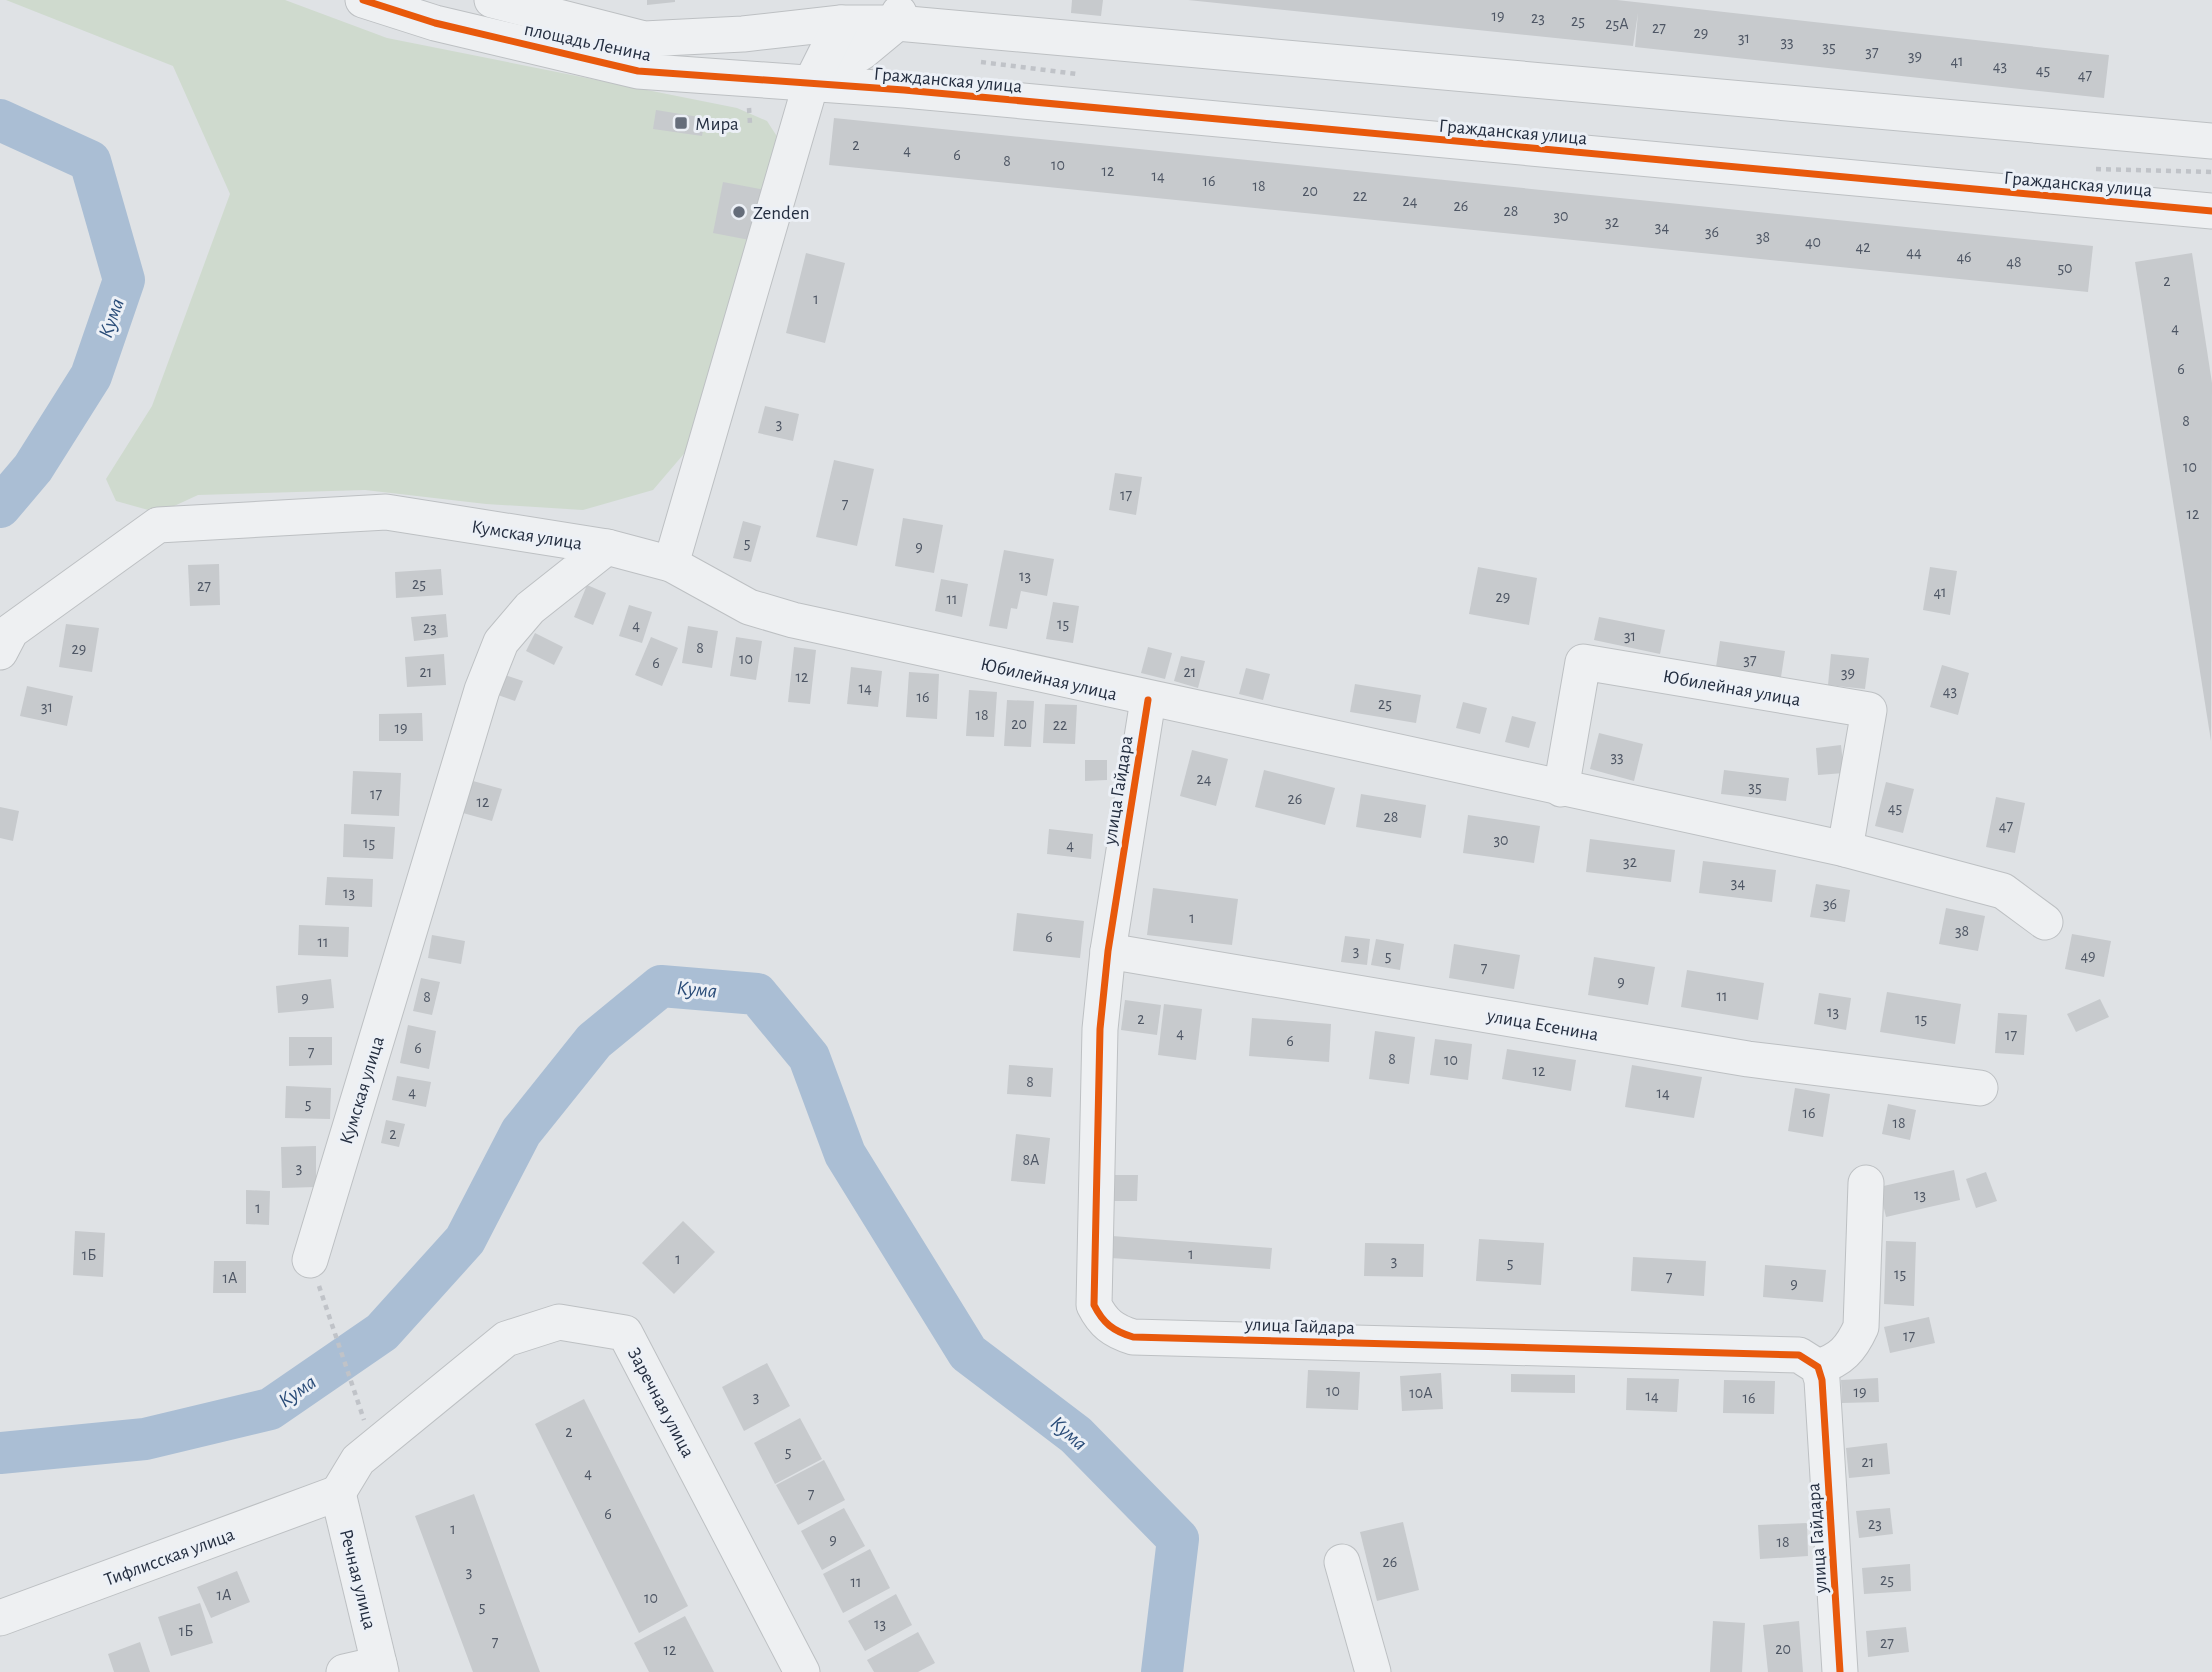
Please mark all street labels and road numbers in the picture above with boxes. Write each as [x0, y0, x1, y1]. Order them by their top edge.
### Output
street label: площадь Ленина [522, 20, 653, 65]
street label: Гражданская улица [873, 65, 1023, 96]
street label: Гражданская улица [1438, 117, 1588, 148]
street label: Гражданская улица [2003, 169, 2153, 200]
street label: Кумская улица [470, 517, 584, 554]
street label: Юбилейная улица [979, 655, 1119, 704]
street label: Юбилейная улица [1661, 667, 1802, 710]
street label: улица Гайдара [1100, 734, 1137, 847]
street label: улица Есенина [1484, 1006, 1600, 1045]
street label: Кумская улица [337, 1034, 388, 1147]
street label: улица Гайдара [1244, 1315, 1356, 1338]
street label: Заречная улица [624, 1345, 698, 1461]
street label: улица Гайдара [1804, 1482, 1831, 1594]
street label: Тифлисская улица [102, 1525, 237, 1590]
street label: Речная улица [336, 1527, 379, 1632]

